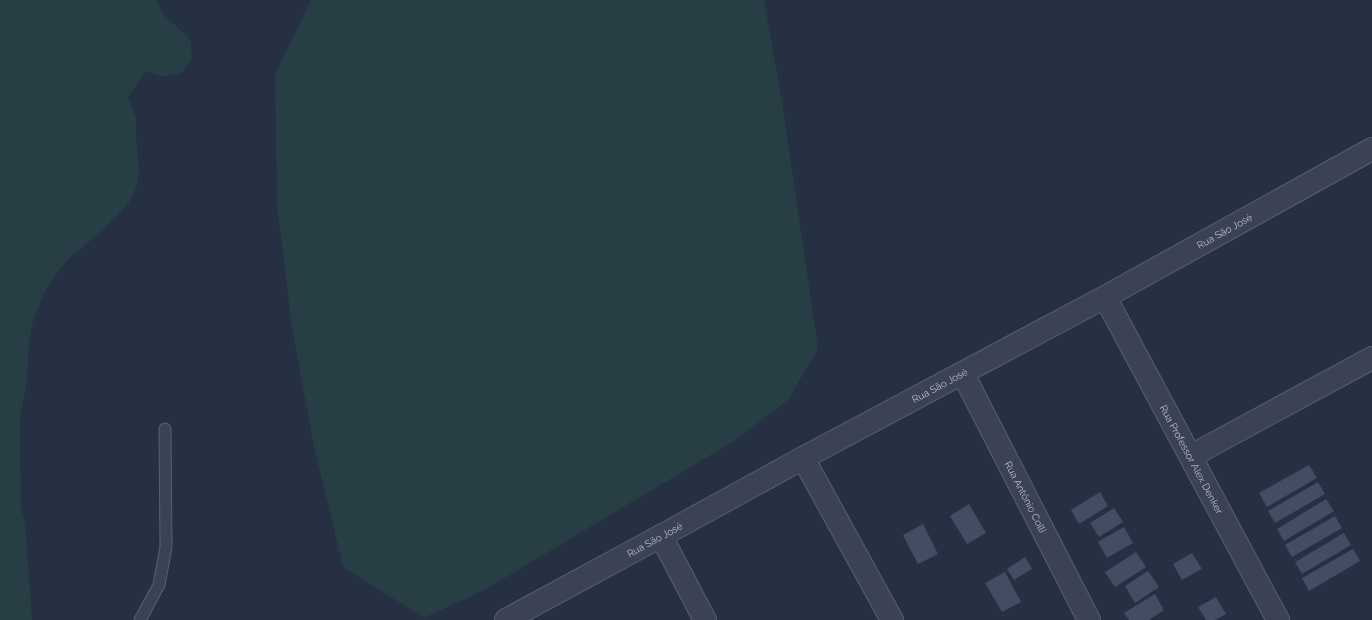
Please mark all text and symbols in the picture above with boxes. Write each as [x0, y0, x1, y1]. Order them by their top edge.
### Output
street label: Rua São José [1195, 211, 1254, 251]
street label: Rua São José [910, 366, 970, 405]
street label: Rua Professor Alex Denker [1158, 403, 1225, 516]
street label: Rua Antônio Colli [1003, 459, 1048, 535]
street label: Rua São José [625, 520, 685, 559]

